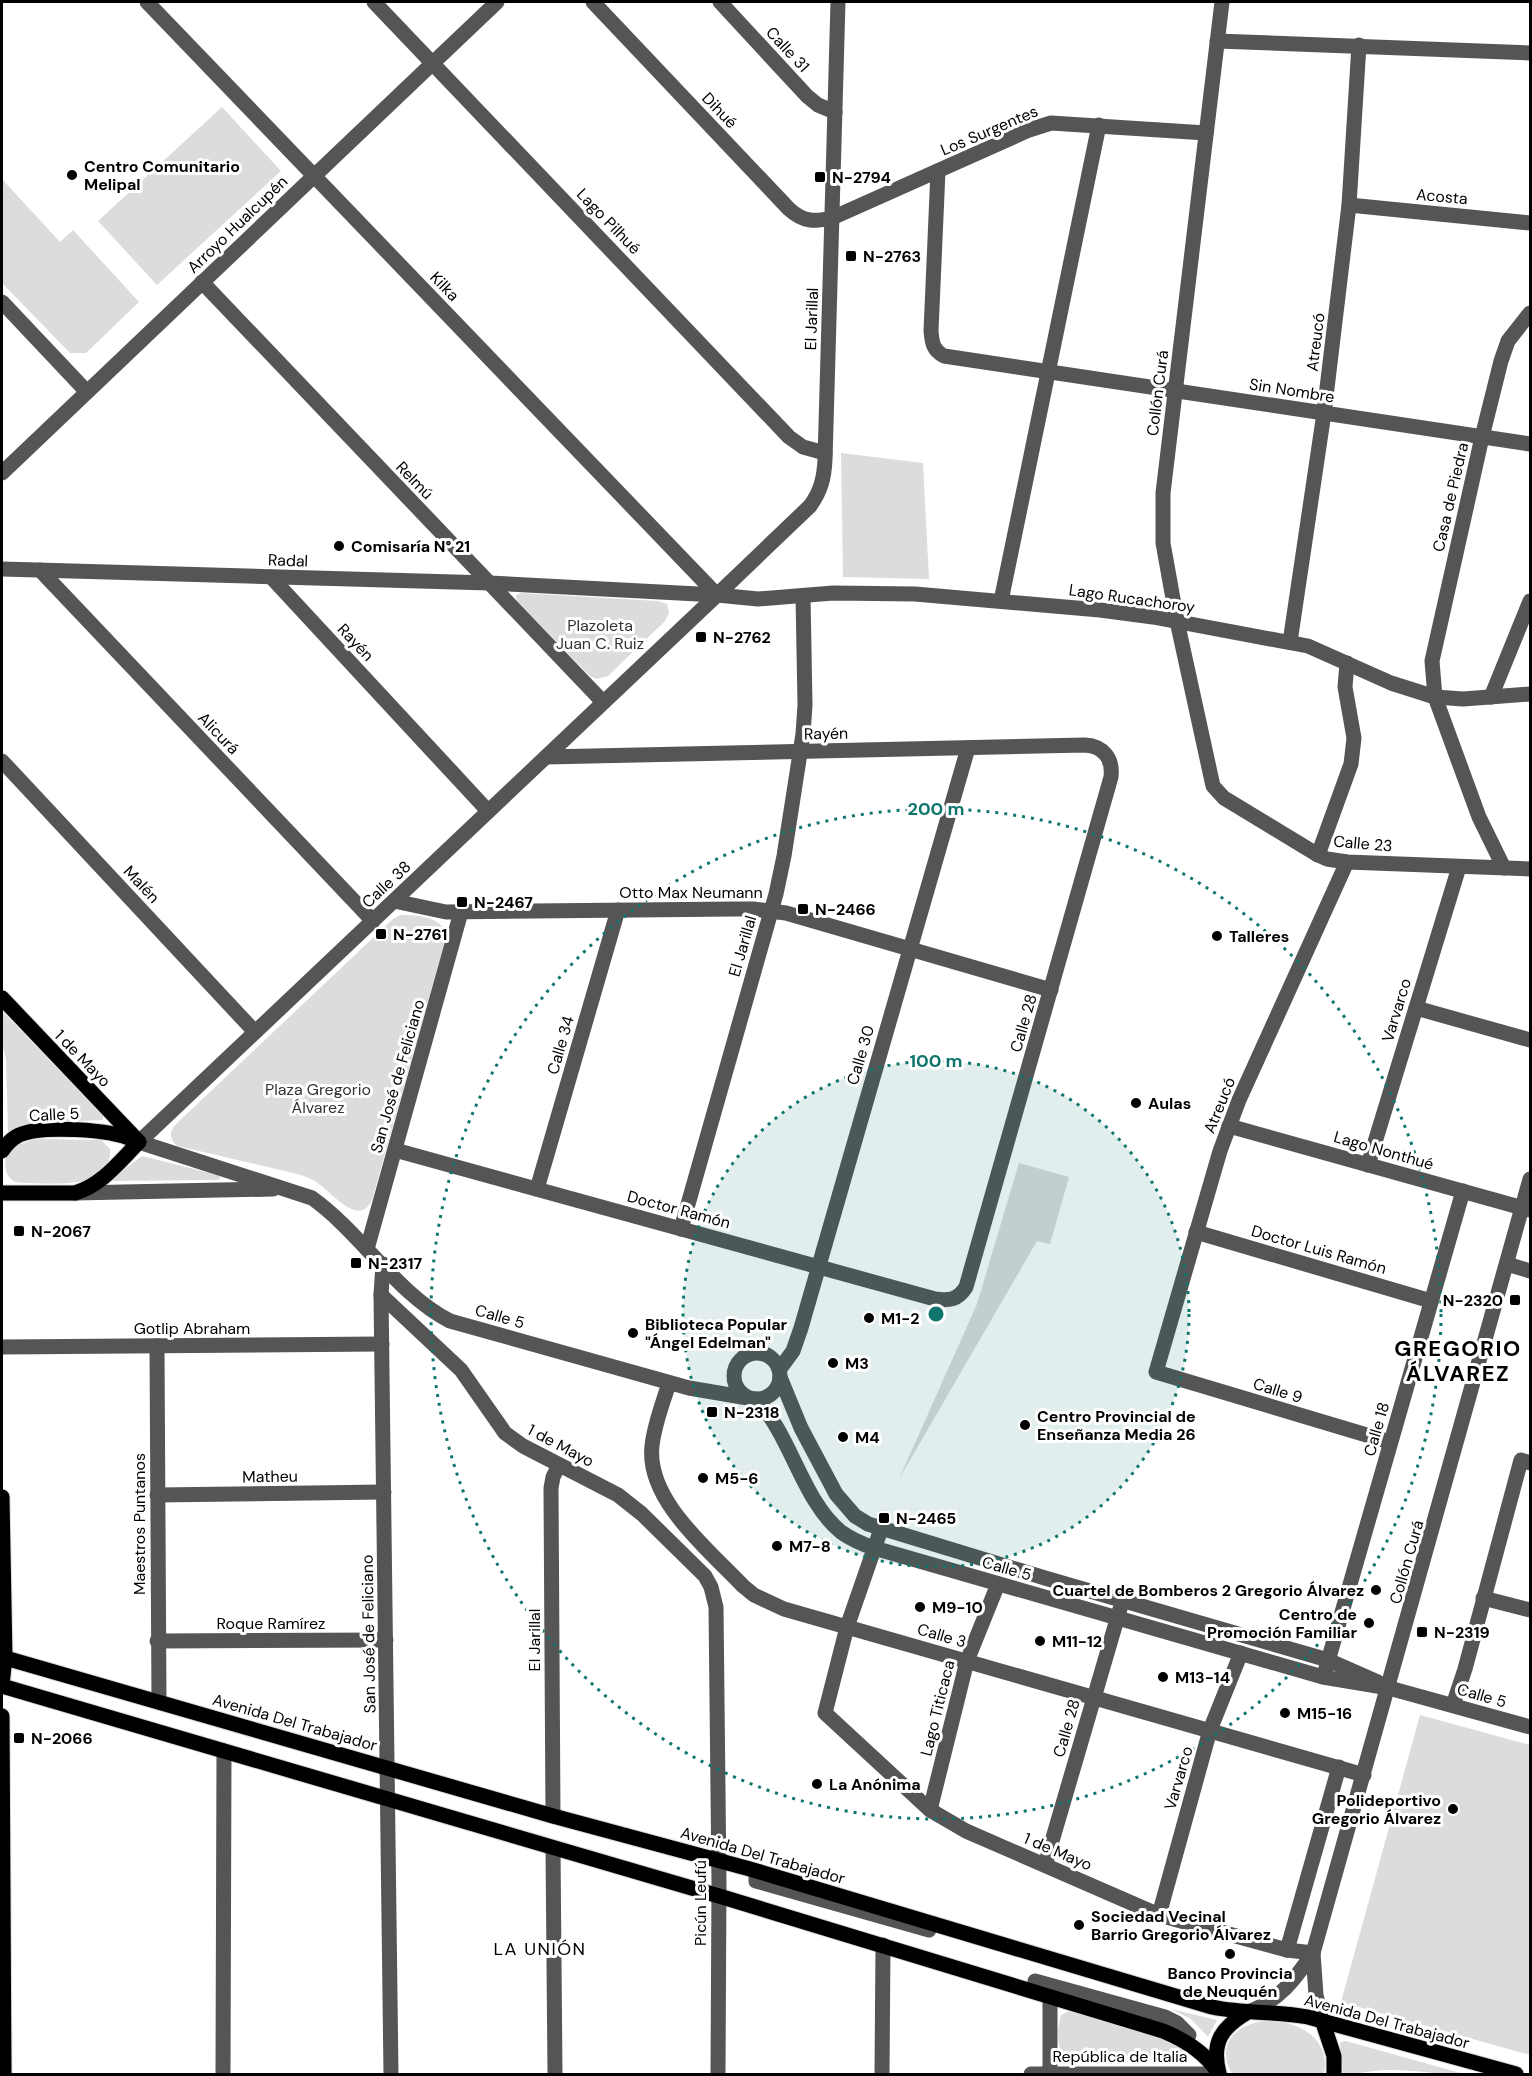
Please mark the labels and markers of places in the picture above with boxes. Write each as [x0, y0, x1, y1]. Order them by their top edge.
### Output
place label: Centro Comunitario Melipal [84, 156, 240, 195]
place label: N-2794 [832, 167, 891, 188]
marker: Centro Comunitario Melipal [65, 168, 79, 182]
marker: N-2794 [813, 170, 827, 184]
place label: N-2763 [863, 246, 921, 267]
marker: N-2763 [844, 249, 858, 263]
place label: Comisaría N° 21 [351, 536, 470, 557]
marker: Comisaría N° 21 [332, 539, 346, 553]
place label: N-2762 [713, 627, 771, 648]
marker: N-2762 [694, 630, 708, 644]
place label: N-2467 [474, 892, 533, 913]
marker: N-2467 [455, 895, 469, 909]
place label: N-2466 [815, 899, 876, 920]
marker: N-2466 [796, 902, 810, 916]
place label: N-2761 [393, 924, 447, 945]
place label: Talleres [1229, 926, 1289, 947]
marker: N-2761 [374, 927, 388, 941]
marker: Talleres [1210, 929, 1224, 943]
place label: Aulas [1148, 1093, 1191, 1114]
marker: Aulas [1129, 1096, 1143, 1110]
place label: N-2067 [31, 1221, 91, 1242]
marker: N-2067 [12, 1224, 26, 1238]
place label: N-2317 [368, 1253, 422, 1274]
marker: N-2317 [349, 1256, 363, 1270]
place label: N-2320 [1443, 1290, 1503, 1311]
marker: N-2320 [1508, 1293, 1522, 1307]
centre of rings [926, 1304, 946, 1324]
place label: M1-2 [881, 1308, 919, 1329]
marker: M1-2 [862, 1311, 876, 1325]
place label: Biblioteca Popular "Ángel Edelman" [645, 1314, 788, 1353]
marker: Biblioteca Popular "Ángel Edelman" [626, 1326, 640, 1340]
place label: M3 [845, 1353, 869, 1374]
marker: M3 [826, 1356, 840, 1370]
place label: N-2318 [724, 1402, 780, 1423]
marker: N-2318 [705, 1405, 719, 1419]
place label: Centro Provincial de Enseñanza Media 26 [1037, 1406, 1196, 1445]
marker: Centro Provincial de Enseñanza Media 26 [1018, 1418, 1032, 1432]
place label: M4 [855, 1427, 880, 1448]
marker: M4 [836, 1430, 850, 1444]
place label: M5-6 [715, 1468, 759, 1489]
marker: M5-6 [696, 1471, 710, 1485]
place label: N-2465 [896, 1508, 956, 1529]
marker: N-2465 [877, 1511, 891, 1525]
place label: M7-8 [789, 1536, 831, 1557]
marker: M7-8 [770, 1539, 784, 1553]
place label: Cuartel de Bomberos 2 Gregorio Álvarez [1052, 1580, 1364, 1601]
marker: Cuartel de Bomberos 2 Gregorio Álvarez [1369, 1583, 1383, 1597]
place label: M9-10 [932, 1597, 983, 1618]
marker: M9-10 [913, 1600, 927, 1614]
place label: Centro de Promoción Familiar [1207, 1604, 1357, 1643]
marker: Centro de Promoción Familiar [1362, 1616, 1376, 1630]
place label: N-2319 [1434, 1622, 1490, 1643]
marker: N-2319 [1415, 1625, 1429, 1639]
place label: M11-12 [1052, 1631, 1102, 1652]
marker: M11-12 [1033, 1634, 1047, 1648]
place label: M13-14 [1175, 1667, 1230, 1688]
marker: M13-14 [1156, 1670, 1170, 1684]
place label: M15-16 [1297, 1703, 1352, 1724]
marker: M15-16 [1278, 1706, 1292, 1720]
place label: N-2066 [31, 1728, 93, 1749]
marker: N-2066 [12, 1731, 26, 1745]
place label: La Anónima [829, 1774, 921, 1795]
marker: La Anónima [810, 1777, 824, 1791]
place label: Polideportivo Gregorio Álvarez [1312, 1790, 1441, 1829]
marker: Polideportivo Gregorio Álvarez [1446, 1802, 1460, 1816]
place label: Sociedad Vecinal Barrio Gregorio Álvarez [1091, 1906, 1271, 1945]
marker: Sociedad Vecinal Barrio Gregorio Álvarez [1072, 1918, 1086, 1932]
marker: Banco Provincia de Neuquén [1223, 1947, 1237, 1961]
place label: Banco Provincia de Neuquén [1167, 1963, 1293, 2002]

